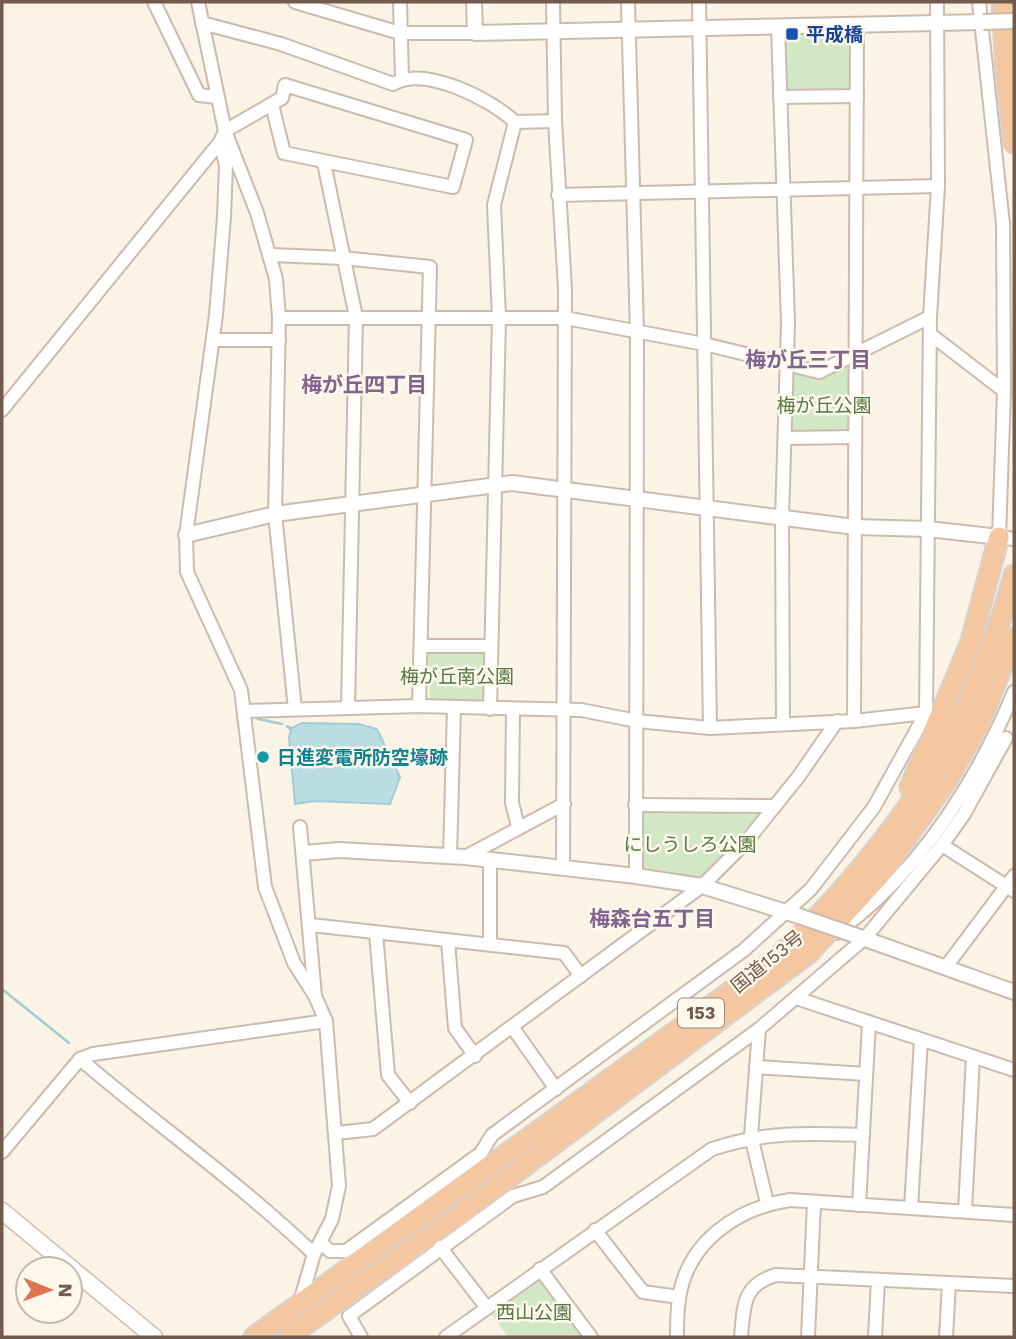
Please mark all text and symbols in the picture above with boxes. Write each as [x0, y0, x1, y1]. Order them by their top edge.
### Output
place label: 平成橋 [806, 23, 863, 46]
marker: 平成橋 [784, 26, 800, 42]
district label: 梅が丘三丁目 [745, 347, 871, 372]
district label: 梅が丘四丁目 [301, 372, 427, 397]
park label: 梅が丘公園 [776, 394, 872, 417]
park label: 梅が丘南公園 [400, 665, 514, 688]
place label: 日進変電所防空壕跡 [277, 746, 448, 769]
marker: 日進変電所防空壕跡 [255, 749, 271, 765]
park label: にしうしろ公園 [623, 833, 757, 856]
district label: 梅森台五丁目 [589, 906, 715, 931]
street label: 国道153号 [726, 925, 808, 998]
road number: 153 [678, 998, 724, 1028]
north arrow [14, 1255, 84, 1325]
text: N [54, 1283, 77, 1298]
park label: 西山公園 [496, 1301, 572, 1324]

